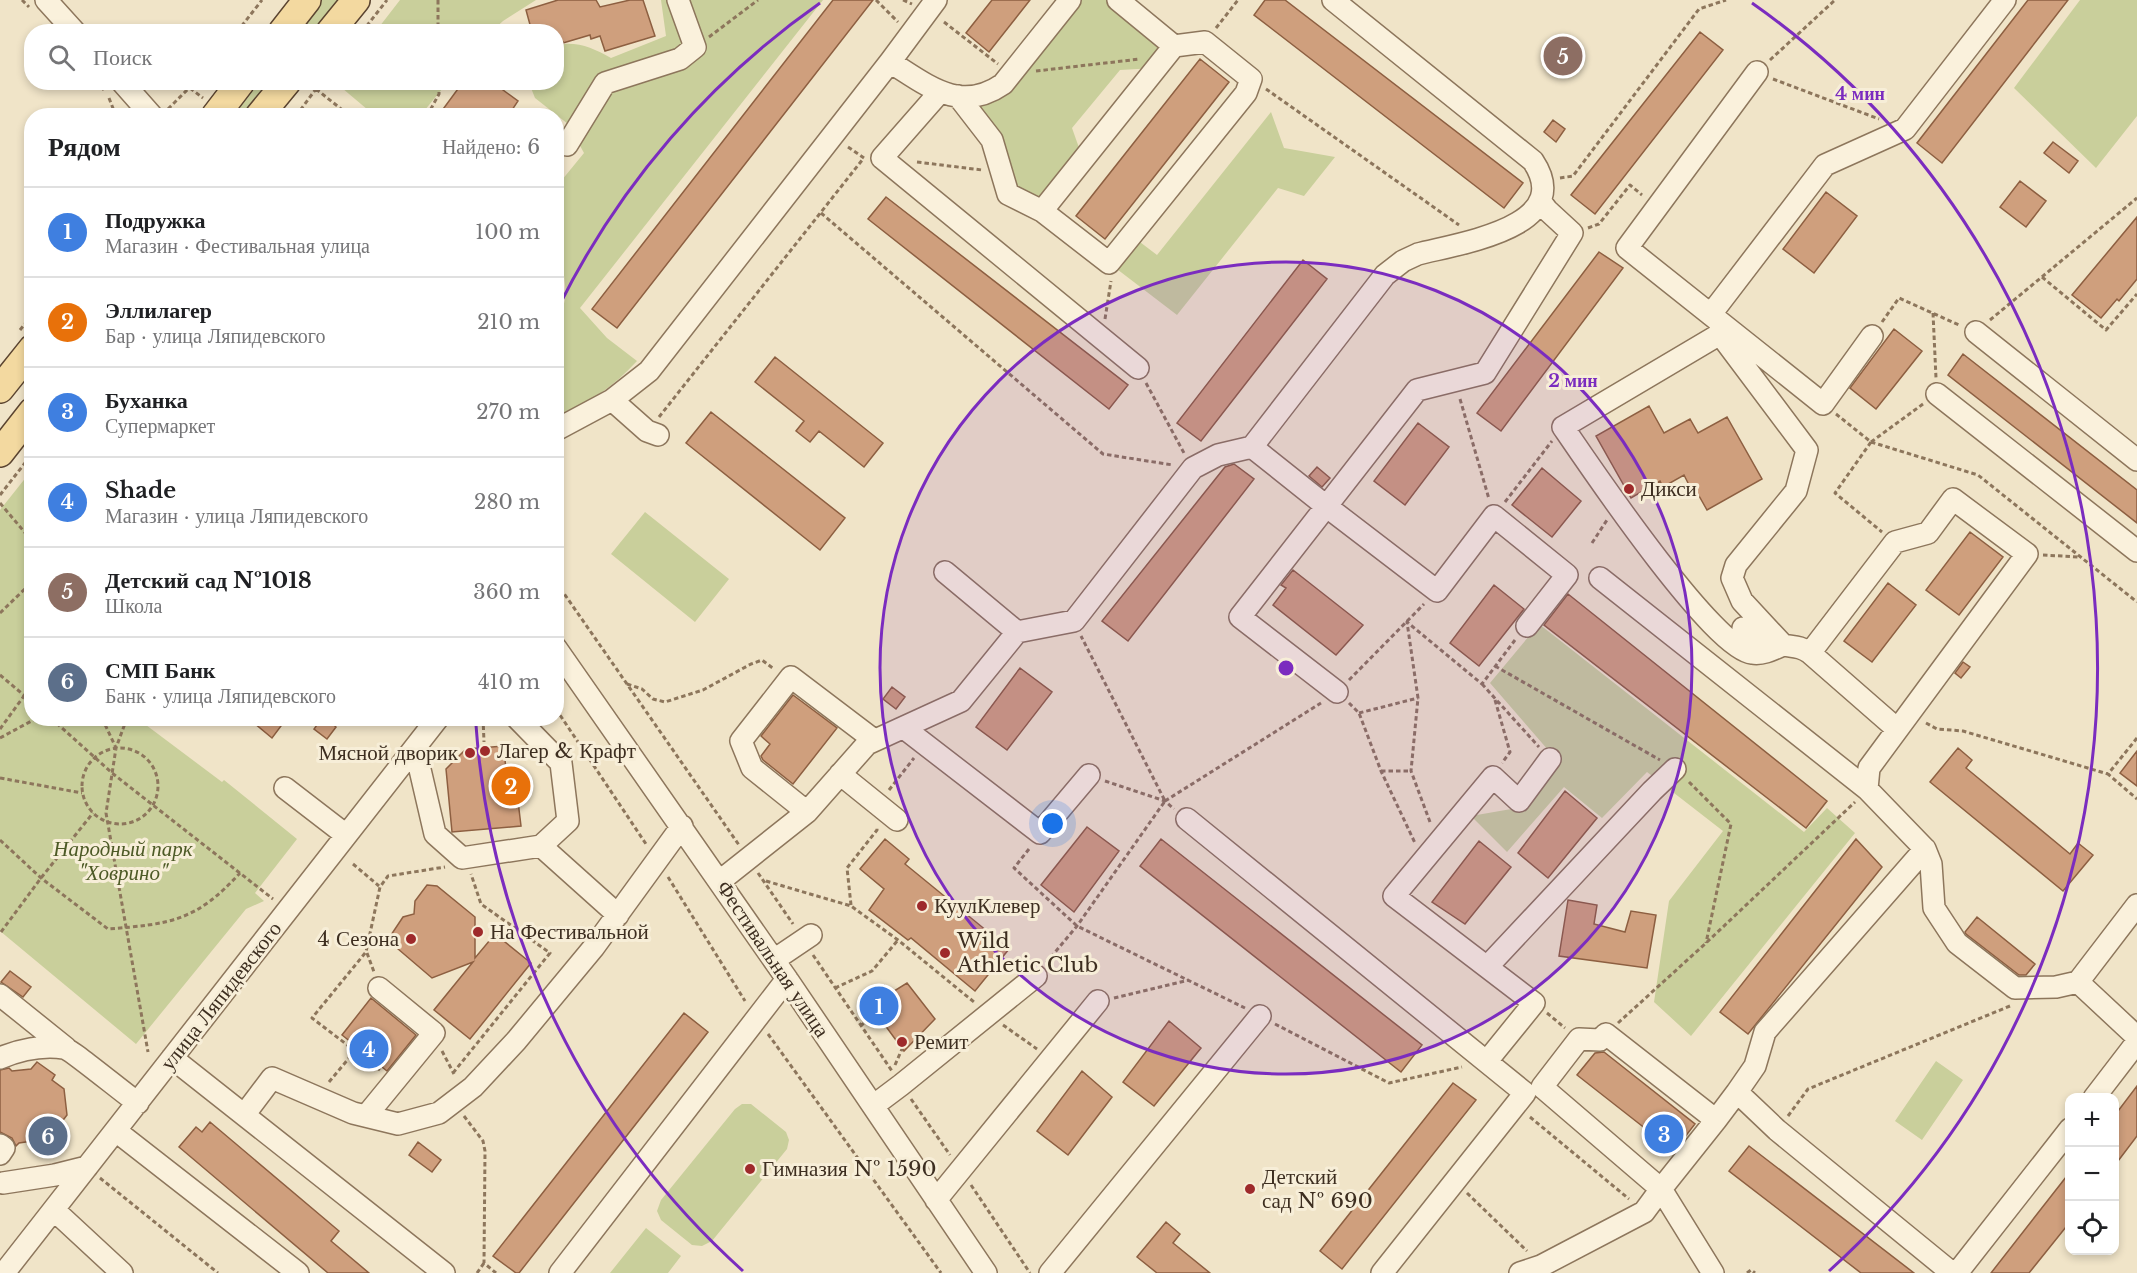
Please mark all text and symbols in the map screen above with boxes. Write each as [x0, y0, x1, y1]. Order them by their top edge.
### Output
search box [24, 24, 564, 90]
pin: 5 [1544, 34, 1582, 78]
icon: search [45, 41, 78, 74]
text: Поиск [93, 44, 152, 71]
text: 4 мин [1835, 83, 1885, 105]
text: Рядом [48, 131, 121, 163]
text: Найдено: 6 [442, 135, 540, 159]
text: Подружка [105, 207, 206, 234]
text: 1 [63, 220, 72, 244]
text: 100 m [475, 220, 540, 244]
text: Магазин · Фестивальная улица [105, 234, 370, 258]
text: Эллилагер [105, 297, 212, 324]
text: 2 [61, 310, 74, 334]
text: 210 m [477, 310, 540, 334]
text: Бар · улица Ляпидевского [105, 324, 326, 348]
text: 2 мин [1548, 370, 1598, 392]
text: Буханка [105, 387, 188, 414]
text: 3 [61, 400, 74, 424]
text: 270 m [476, 400, 540, 424]
text: Супермаркет [105, 414, 215, 438]
place label: Дикси [1641, 476, 1697, 502]
text: Shade [105, 477, 176, 504]
marker: Дикси [1622, 482, 1636, 496]
text: 4 [61, 490, 74, 514]
text: 280 m [474, 490, 540, 514]
text: Магазин · улица Ляпидевского [105, 504, 368, 528]
text: Детский сад №1018 [105, 567, 312, 594]
text: 5 [62, 580, 73, 604]
text: 360 m [473, 580, 540, 604]
text: Школа [105, 594, 162, 618]
text: СМП Банк [105, 657, 216, 684]
centre of rings [1276, 658, 1296, 678]
text: 6 [61, 670, 74, 694]
text: 410 m [478, 670, 540, 694]
text: Банк · улица Ляпидевского [105, 684, 336, 708]
place label: Лагер & Крафт [497, 738, 636, 764]
place label: Мясной дворик [318, 740, 459, 766]
marker: Лагер & Крафт [478, 744, 492, 758]
marker: Мясной дворик [463, 746, 477, 760]
pin: 2 [492, 764, 530, 808]
your location [1038, 809, 1067, 838]
park label: Народный парк "Ховрино" [52, 836, 193, 886]
street label: Фестивальная улица [711, 876, 835, 1043]
place label: КуулКлевер [934, 893, 1040, 919]
marker: КуулКлевер [915, 899, 929, 913]
street label: улица Ляпидевского [155, 916, 287, 1076]
place label: На Фестивальной [490, 919, 649, 945]
marker: На Фестивальной [471, 925, 485, 939]
place label: 4 Сезона [318, 926, 400, 952]
place label: Wild Athletic Club [956, 928, 1098, 978]
marker: 4 Сезона [404, 932, 418, 946]
marker: Wild Athletic Club [938, 946, 952, 960]
pin: 1 [860, 984, 898, 1028]
pin: 4 [350, 1026, 388, 1072]
place label: Ремит [914, 1029, 968, 1055]
marker: Ремит [895, 1035, 909, 1049]
map controls [2065, 1093, 2119, 1255]
button: + [2065, 1093, 2119, 1147]
pin: 3 [1644, 1112, 1684, 1156]
pin: 6 [28, 1114, 68, 1158]
button: − [2065, 1147, 2119, 1201]
place label: Гимназия № 1590 [762, 1156, 936, 1182]
marker: Гимназия № 1590 [743, 1162, 757, 1176]
place label: Детский сад № 690 [1262, 1164, 1373, 1214]
marker: Детский сад № 690 [1243, 1182, 1257, 1196]
button: locate [2065, 1201, 2119, 1255]

